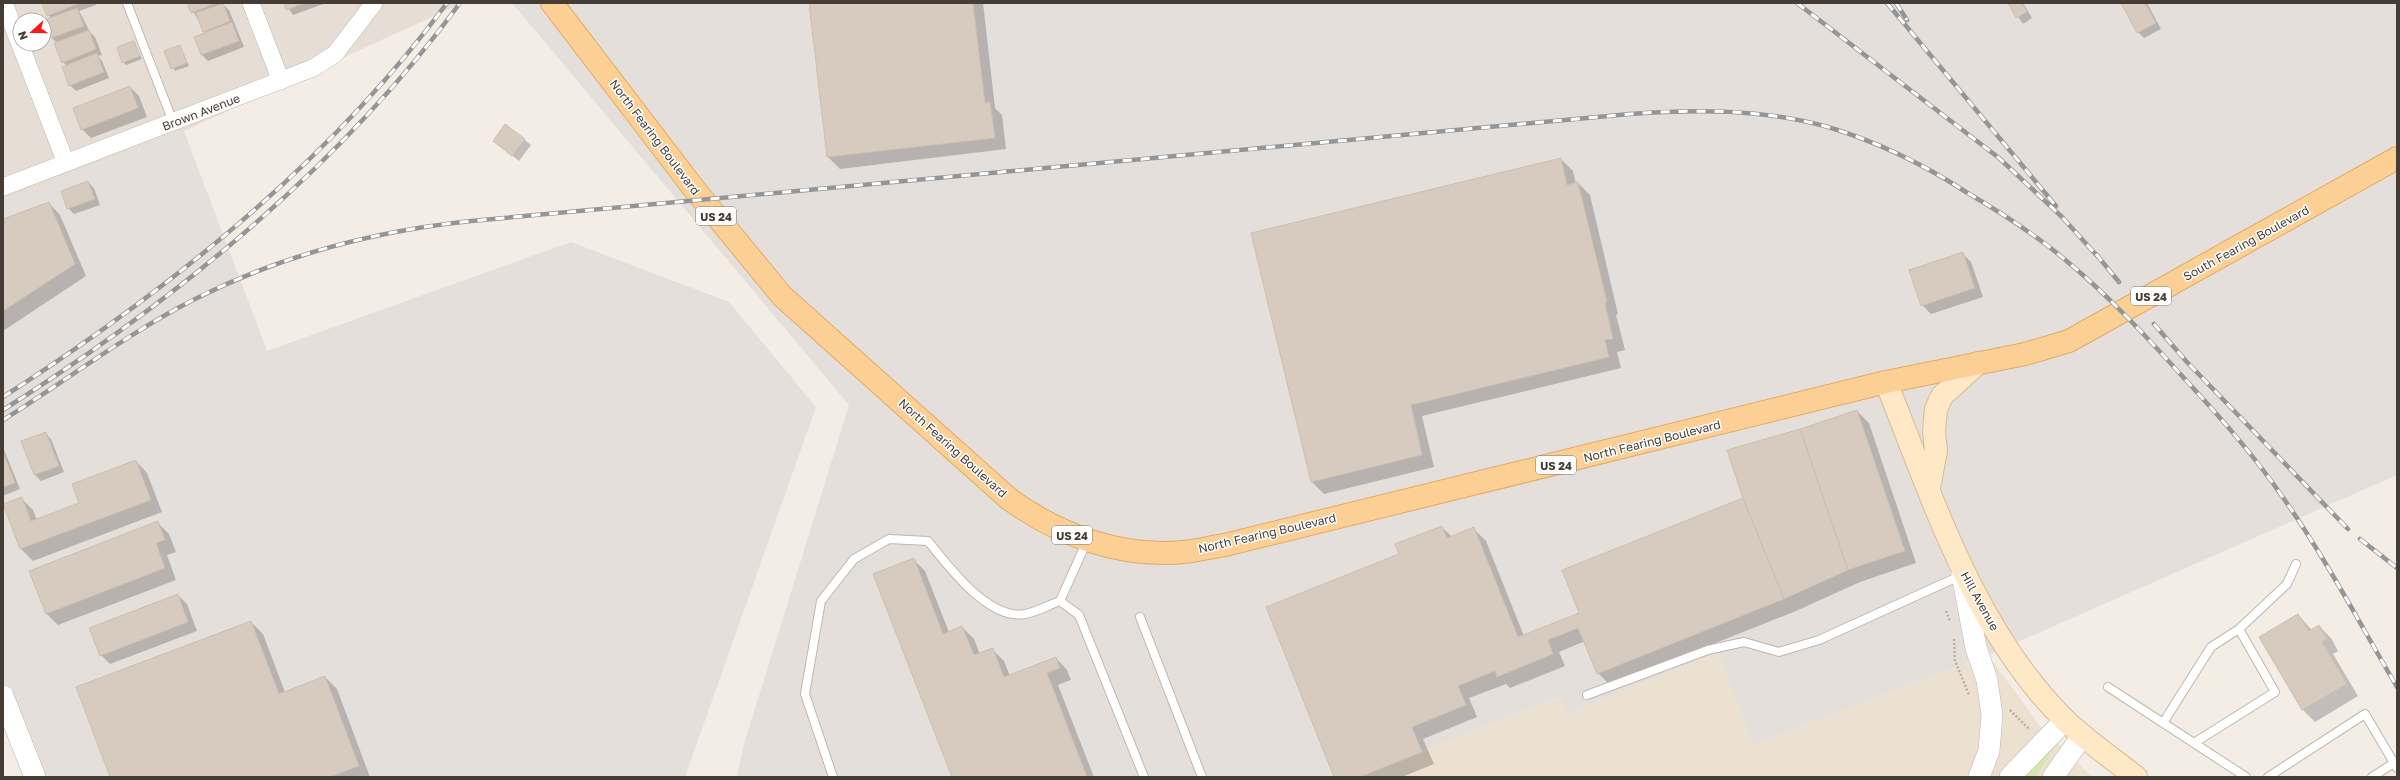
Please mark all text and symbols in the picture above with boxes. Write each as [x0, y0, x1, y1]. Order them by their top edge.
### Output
north arrow [12, 12, 52, 52]
text: N [15, 30, 30, 42]
street label: North Fearing Boulevard [607, 76, 703, 198]
street label: Brown Avenue [160, 90, 242, 134]
street label: South Fearing Boulevard [2180, 202, 2312, 284]
road number: US 24 [696, 207, 736, 225]
road number: US 24 [2131, 287, 2171, 305]
street label: North Fearing Boulevard [896, 395, 1010, 501]
street label: North Fearing Boulevard [1582, 417, 1722, 465]
road number: US 24 [1536, 456, 1576, 474]
street label: North Fearing Boulevard [1197, 510, 1337, 556]
road number: US 24 [1052, 526, 1092, 544]
street label: Hill Avenue [1958, 569, 2002, 633]

